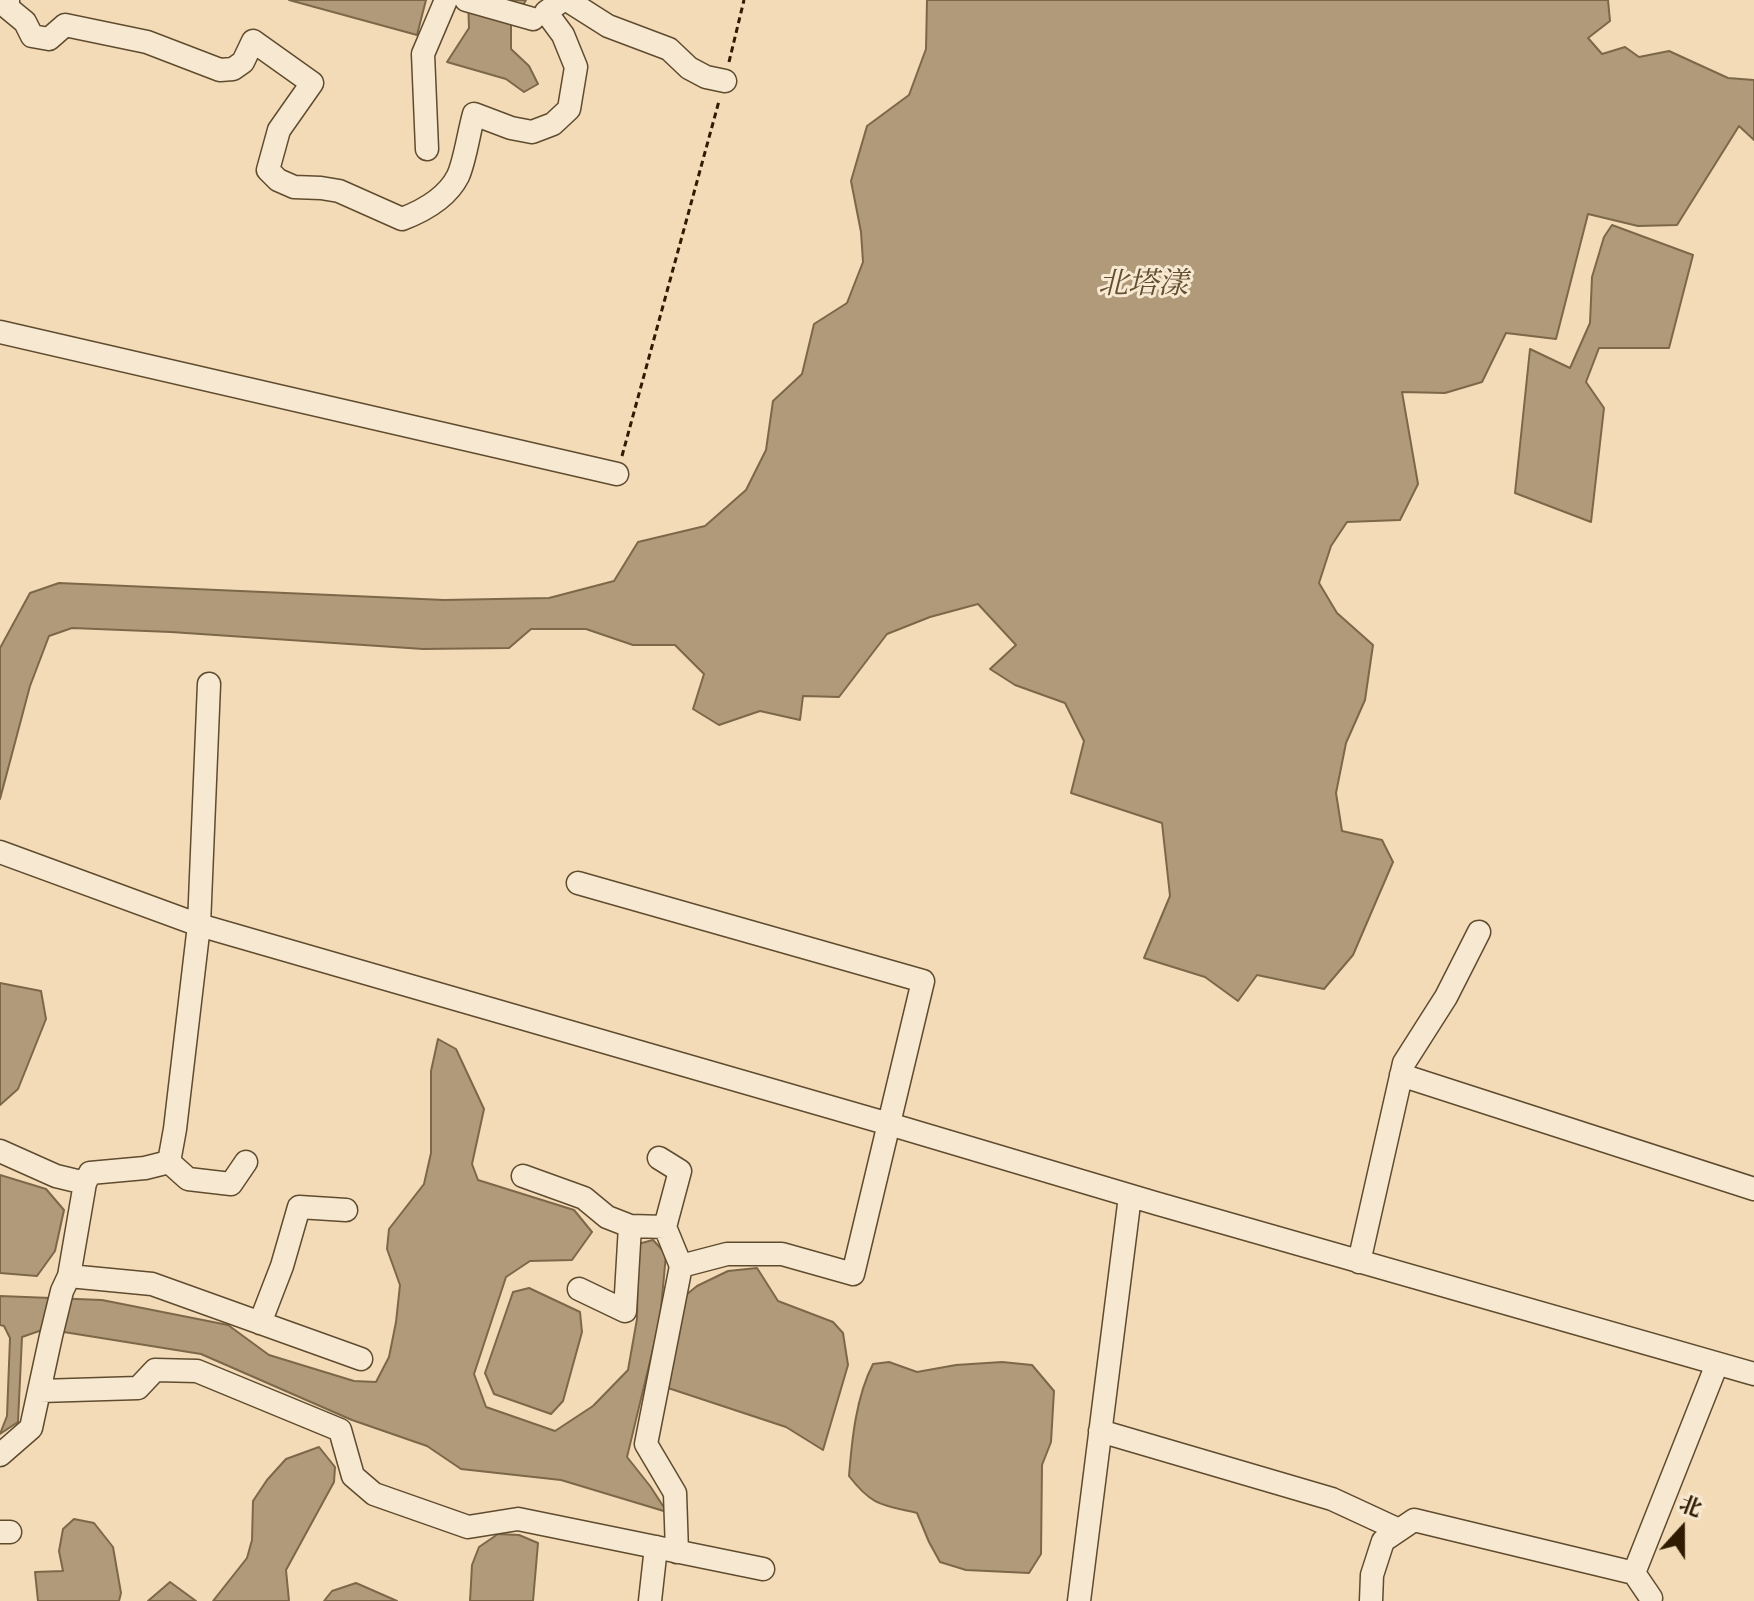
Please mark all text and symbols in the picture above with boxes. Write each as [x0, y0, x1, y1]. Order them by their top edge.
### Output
water label: 北塔漾 [1098, 266, 1188, 302]
north arrow [1642, 1489, 1722, 1569]
text: 北 [1676, 1490, 1706, 1523]

